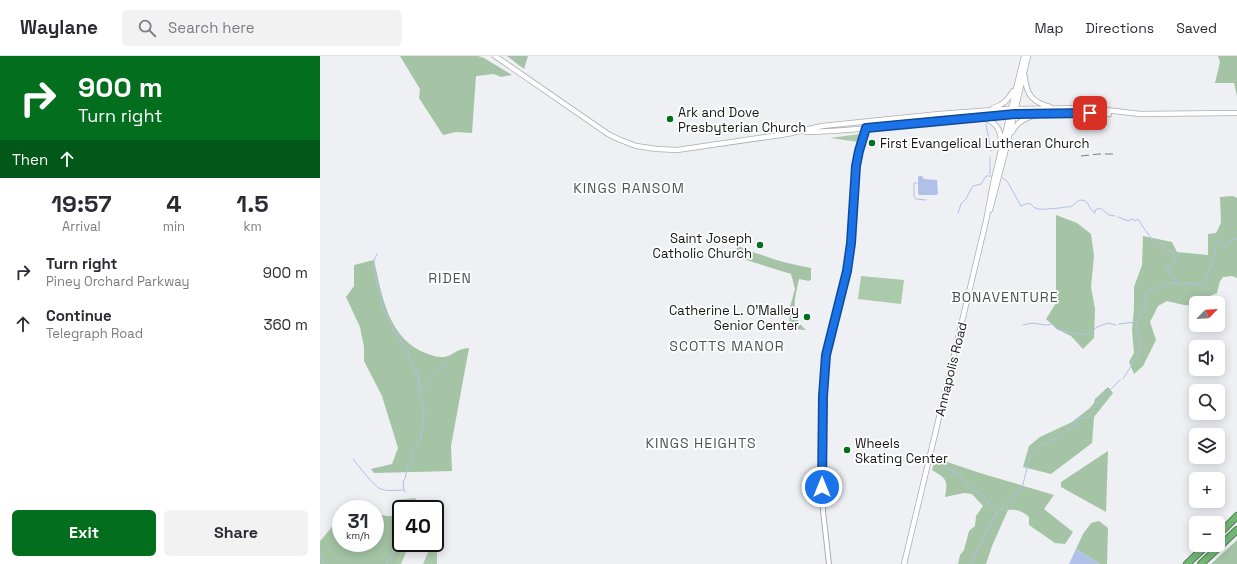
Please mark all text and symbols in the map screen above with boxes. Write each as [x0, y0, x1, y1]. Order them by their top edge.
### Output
search box [122, 10, 402, 46]
text: Waylane [20, 15, 98, 40]
icon: search [136, 17, 158, 39]
text: Search here [168, 18, 255, 37]
text: Map [1034, 19, 1064, 37]
text: Directions [1086, 19, 1154, 37]
text: Saved [1176, 19, 1217, 37]
text: 900 m [78, 69, 163, 105]
icon: right [12, 72, 64, 124]
pin [1073, 96, 1107, 130]
icon: arrive [1079, 102, 1101, 124]
text: Turn right [78, 104, 162, 127]
place label: Ark and Dove Presbyterian Church [678, 104, 806, 136]
marker: Ark and Dove Presbyterian Church [665, 114, 675, 124]
place label: First Evangelical Lutheran Church [880, 135, 1089, 152]
marker: First Evangelical Lutheran Church [867, 138, 877, 148]
icon: ahead [56, 148, 78, 170]
text: Then [12, 150, 48, 169]
district label: KINGS RANSOM [573, 179, 685, 197]
text: 19:57 [51, 188, 112, 219]
text: 4 [166, 188, 182, 219]
text: 1.5 [236, 188, 269, 219]
text: Arrival [62, 218, 101, 235]
text: min [163, 218, 185, 235]
text: km [243, 218, 262, 235]
place label: Saint Joseph Catholic Church [653, 230, 752, 262]
marker: Saint Joseph Catholic Church [755, 240, 765, 250]
text: Turn right [46, 254, 117, 273]
icon: right [12, 261, 34, 283]
text: 900 m [263, 263, 308, 282]
district label: RIDEN [428, 269, 472, 287]
text: Piney Orchard Parkway [46, 273, 190, 290]
district label: BONAVENTURE [951, 288, 1059, 306]
north arrow [1189, 296, 1225, 332]
map controls [1189, 296, 1225, 552]
place label: Catherine L. O'Malley Senior Center [669, 302, 799, 334]
text: Continue [46, 306, 112, 325]
marker: Catherine L. O'Malley Senior Center [802, 312, 812, 322]
icon: ahead [12, 313, 34, 335]
text: 360 m [263, 315, 308, 334]
street label: Annapolis Road [931, 320, 971, 418]
text: Telegraph Road [46, 325, 143, 342]
district label: SCOTTS MANOR [669, 337, 785, 355]
button: sound [1189, 340, 1225, 376]
button: search [1189, 384, 1225, 420]
button: layers [1189, 428, 1225, 464]
district label: KINGS HEIGHTS [645, 434, 757, 452]
place label: Wheels Skating Center [855, 435, 948, 467]
marker: Wheels Skating Center [842, 445, 852, 455]
position arrow [801, 466, 843, 508]
button: + [1189, 472, 1225, 508]
speed limit sign: 40 [392, 500, 444, 552]
text: 31 [348, 508, 368, 534]
button: Exit [12, 510, 156, 556]
button: Share [164, 510, 308, 556]
button: − [1189, 516, 1225, 552]
text: km/h [346, 529, 370, 542]

